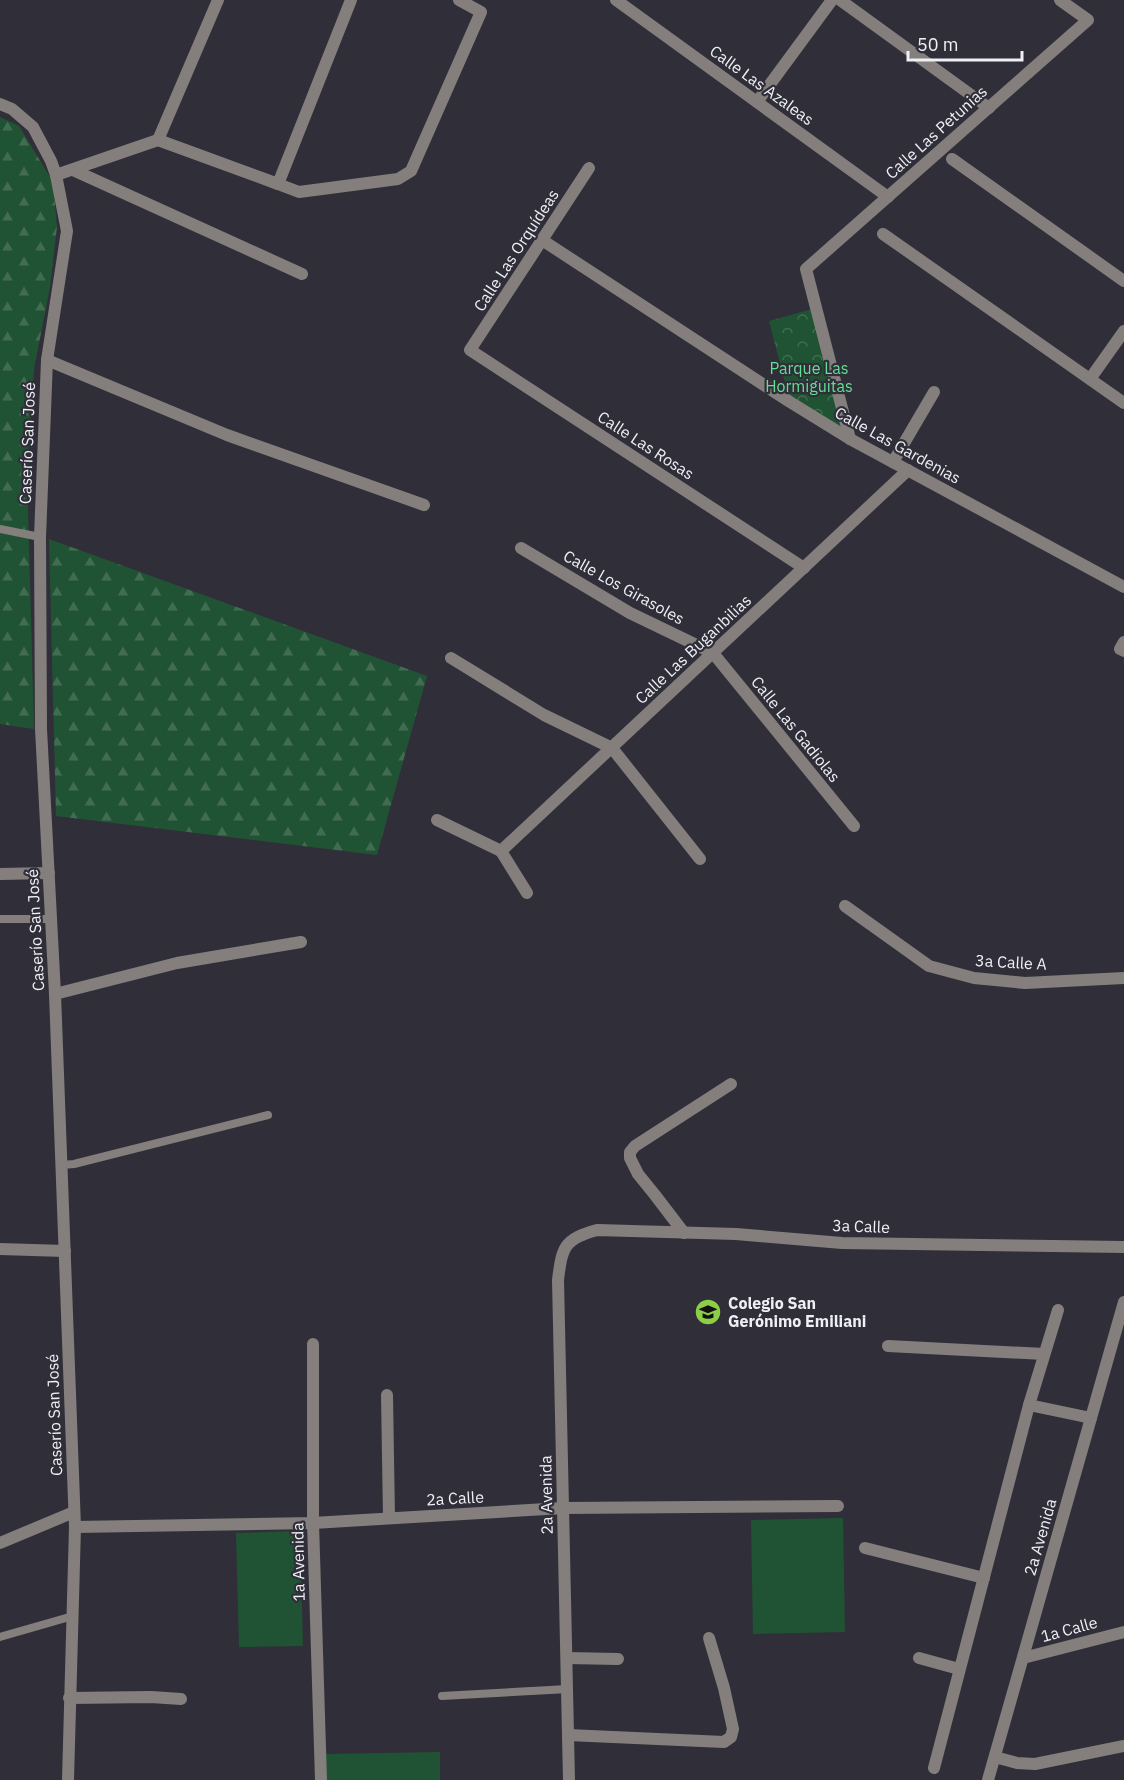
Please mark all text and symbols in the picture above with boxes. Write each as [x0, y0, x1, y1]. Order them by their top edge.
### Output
scale bar [908, 24, 1022, 62]
text: 50 m [917, 33, 959, 56]
street label: Calle Las Azaleas [706, 41, 818, 129]
street label: Calle Las Petunias [881, 81, 991, 183]
street label: Calle Las Orquídeas [469, 185, 563, 315]
park label: Parque Las Hormiguitas [765, 358, 853, 396]
street label: Caserío San José [15, 381, 39, 504]
street label: Calle Las Gardenias [832, 402, 964, 488]
street label: Calle Las Rosas [594, 406, 698, 484]
street label: Calle Los Girasoles [560, 545, 688, 629]
street label: Calle Las Buganbilias [631, 590, 755, 708]
street label: Calle Las Gadiolas [747, 672, 845, 786]
street label: Caserío San José [22, 868, 48, 991]
street label: 3a Calle A [975, 950, 1047, 974]
street label: 3a Calle [832, 1215, 890, 1237]
place label: Colegio San Gerónimo Emiliani [728, 1293, 866, 1331]
school or university icon: Colegio San Gerónimo Emiliani [693, 1297, 723, 1327]
street label: Caserío San José [42, 1353, 66, 1476]
street label: 2a Avenida [535, 1455, 557, 1535]
street label: 2a Calle [426, 1486, 485, 1509]
street label: 2a Avenida [1019, 1496, 1061, 1578]
street label: 1a Avenida [287, 1522, 309, 1602]
street label: 1a Calle [1038, 1612, 1100, 1646]

